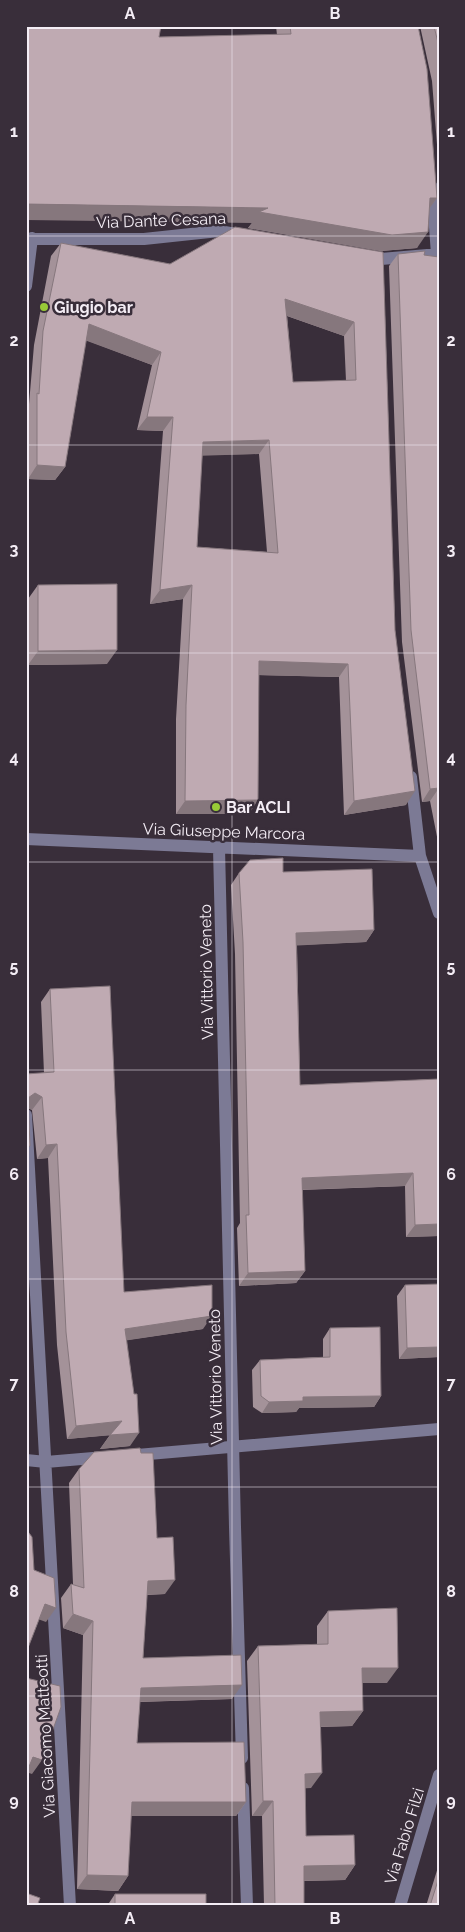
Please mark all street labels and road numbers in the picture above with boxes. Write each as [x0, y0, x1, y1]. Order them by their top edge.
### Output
street label: Via Dante Cesana [96, 209, 226, 232]
street label: Via Giuseppe Marcora [142, 819, 306, 844]
street label: Via Vittorio Veneto [196, 904, 217, 1040]
street label: Via Vittorio Veneto [205, 1309, 226, 1445]
street label: Via Giacomo Matteotti [32, 1654, 59, 1818]
street label: Via Fabio Filzi [381, 1786, 428, 1887]

